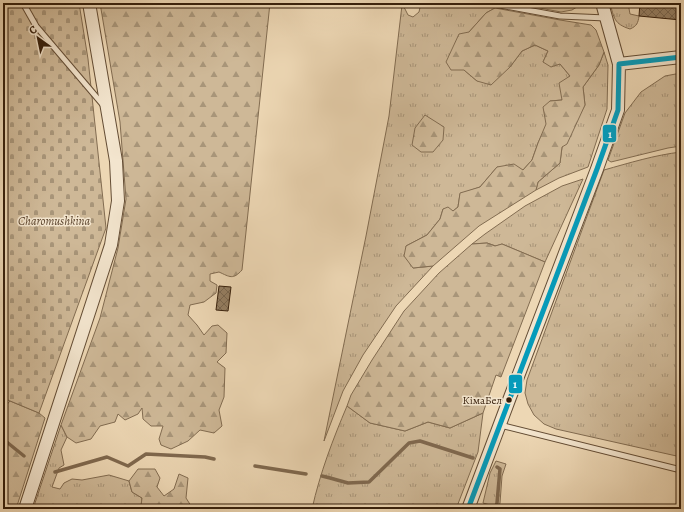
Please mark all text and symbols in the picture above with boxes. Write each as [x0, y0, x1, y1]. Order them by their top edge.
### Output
north arrow [18, 18, 58, 58]
text: С [26, 22, 40, 38]
line badge: 1 [602, 124, 617, 143]
text: 1 [608, 127, 612, 142]
park label: Charomushkina [18, 213, 91, 229]
line badge: 1 [508, 374, 523, 394]
text: 1 [513, 377, 517, 392]
place label: КімаБел [463, 393, 503, 408]
marker: КімаБел [504, 395, 514, 405]

